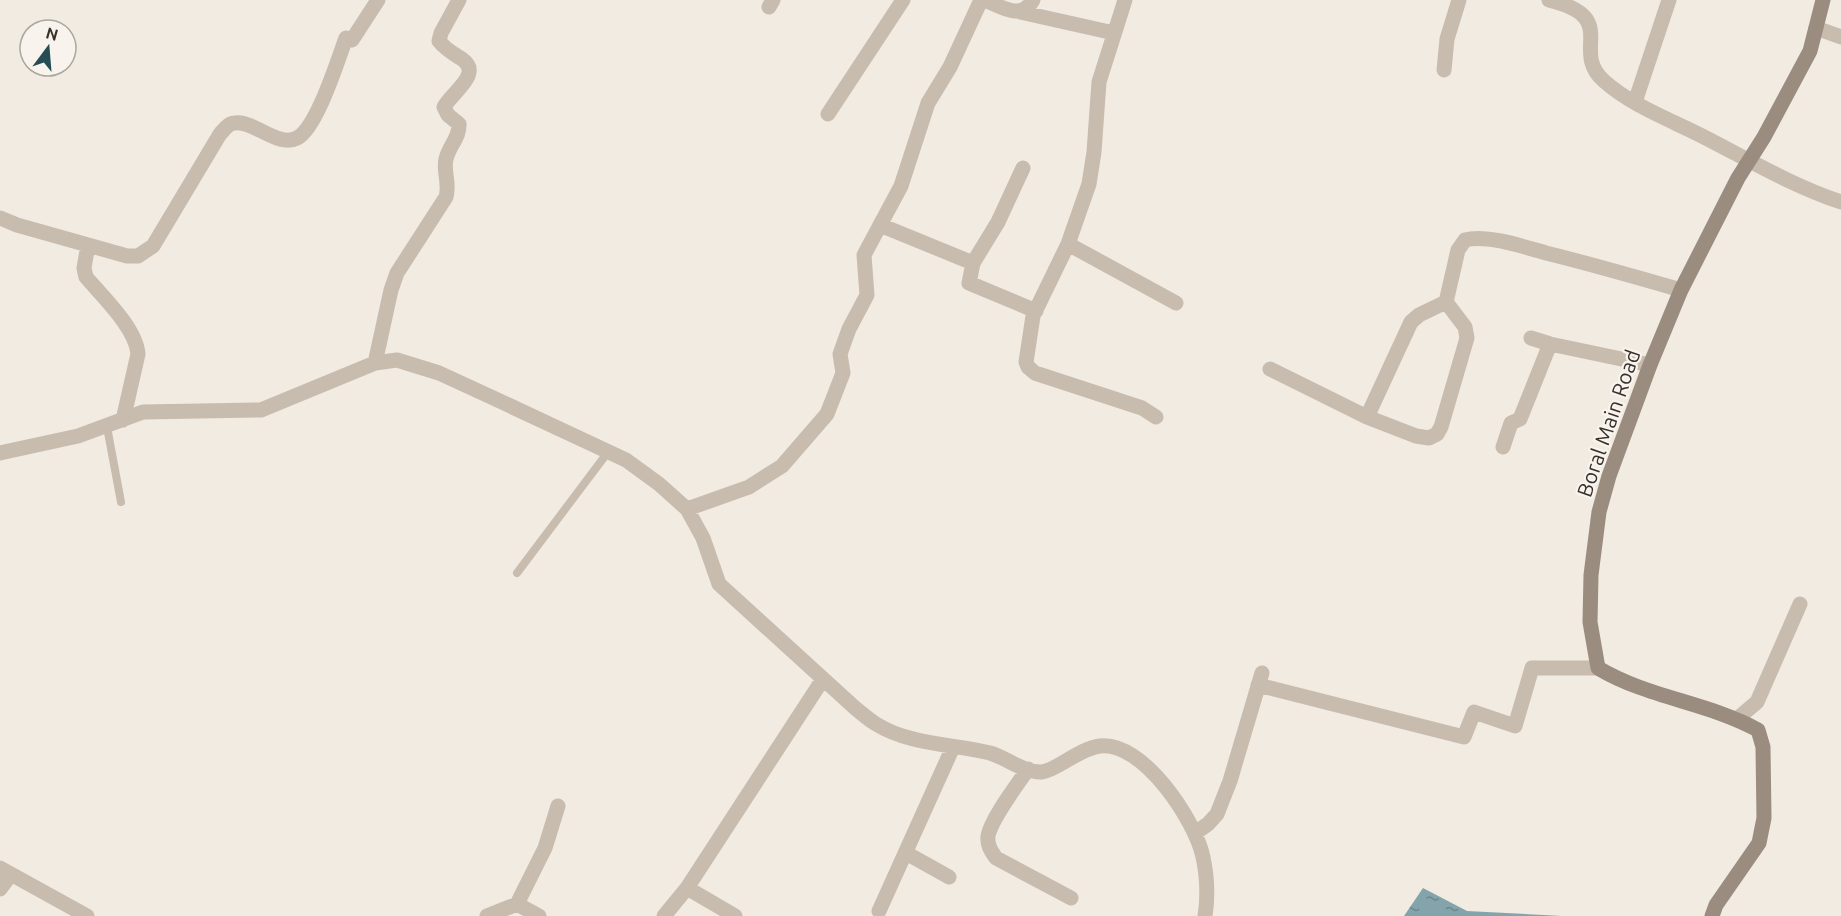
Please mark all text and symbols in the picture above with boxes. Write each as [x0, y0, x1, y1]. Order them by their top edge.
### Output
north arrow [18, 18, 78, 78]
text: N [44, 23, 60, 44]
street label: Boral Main Road [1572, 346, 1644, 500]

